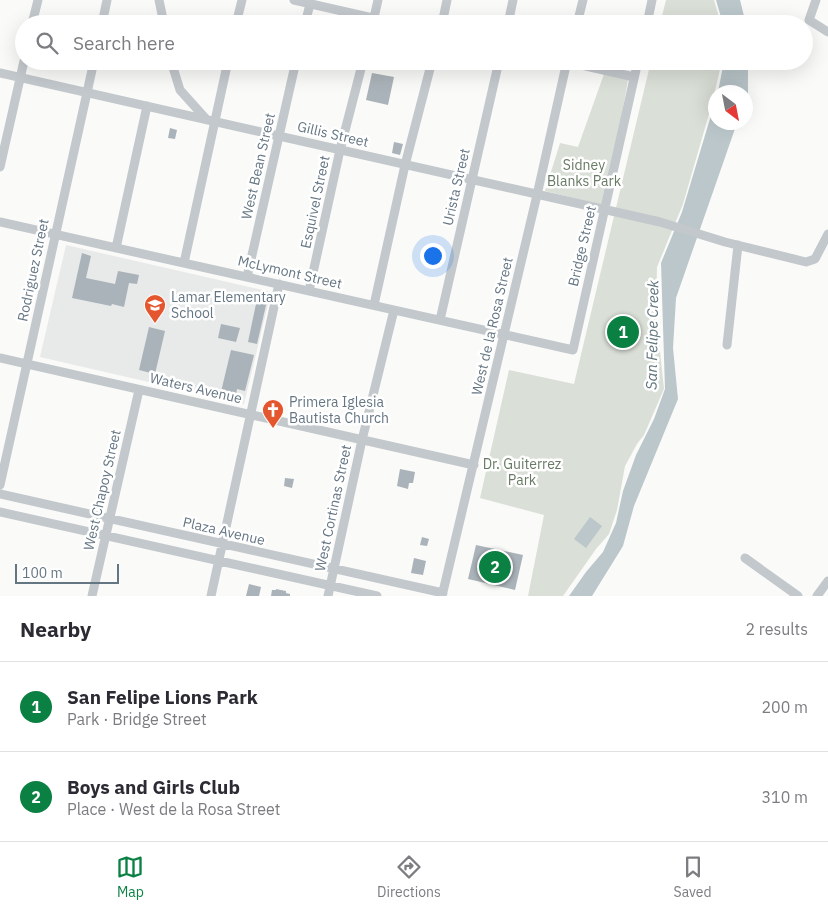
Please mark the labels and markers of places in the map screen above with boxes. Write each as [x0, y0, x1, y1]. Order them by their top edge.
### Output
place label: Lamar Elementary School [171, 288, 286, 322]
school or university icon: Lamar Elementary School [143, 293, 167, 324]
pin: 1 [607, 313, 639, 351]
place label: Primera Iglesia Bautista Church [289, 393, 389, 427]
church icon: Primera Iglesia Bautista Church [261, 398, 285, 429]
pin: 2 [479, 548, 511, 586]

